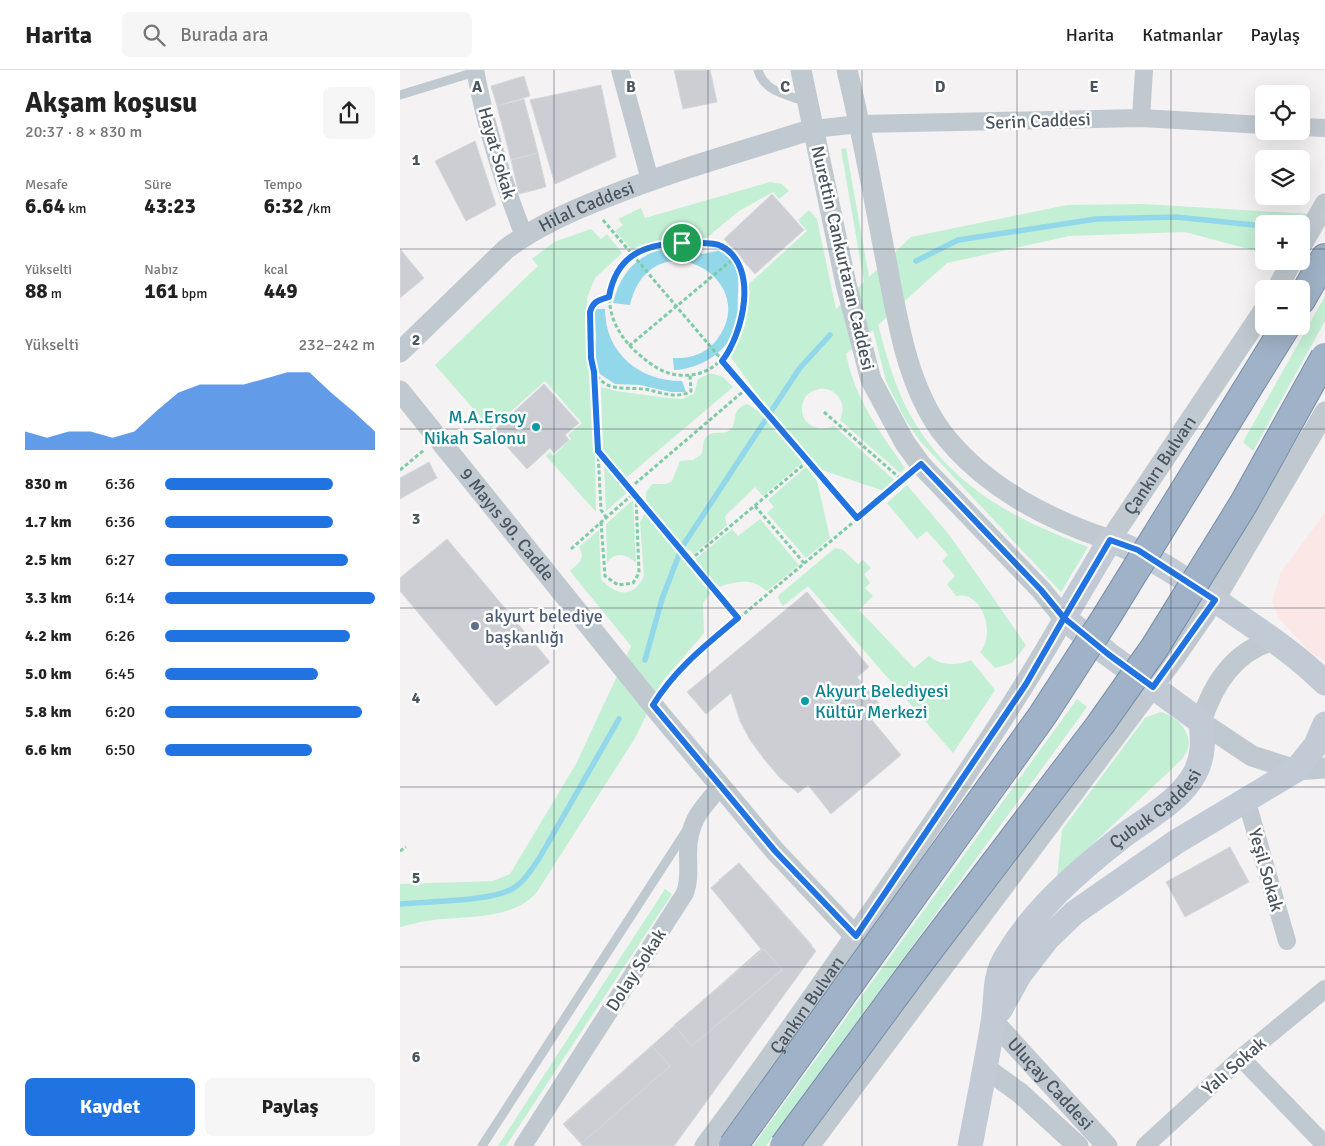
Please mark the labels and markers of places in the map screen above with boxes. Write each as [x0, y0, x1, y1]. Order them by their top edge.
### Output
pin [661, 222, 703, 264]
place label: M.A.Ersoy Nikah Salonu [424, 406, 527, 449]
marker: M.A.Ersoy Nikah Salonu [530, 421, 542, 433]
place label: akyurt belediye başkanlığı [485, 605, 603, 648]
marker: akyurt belediye başkanlığı [469, 620, 481, 632]
place label: Akyurt Belediyesi Kültür Merkezi [815, 680, 949, 723]
marker: Akyurt Belediyesi Kültür Merkezi [799, 695, 811, 707]

